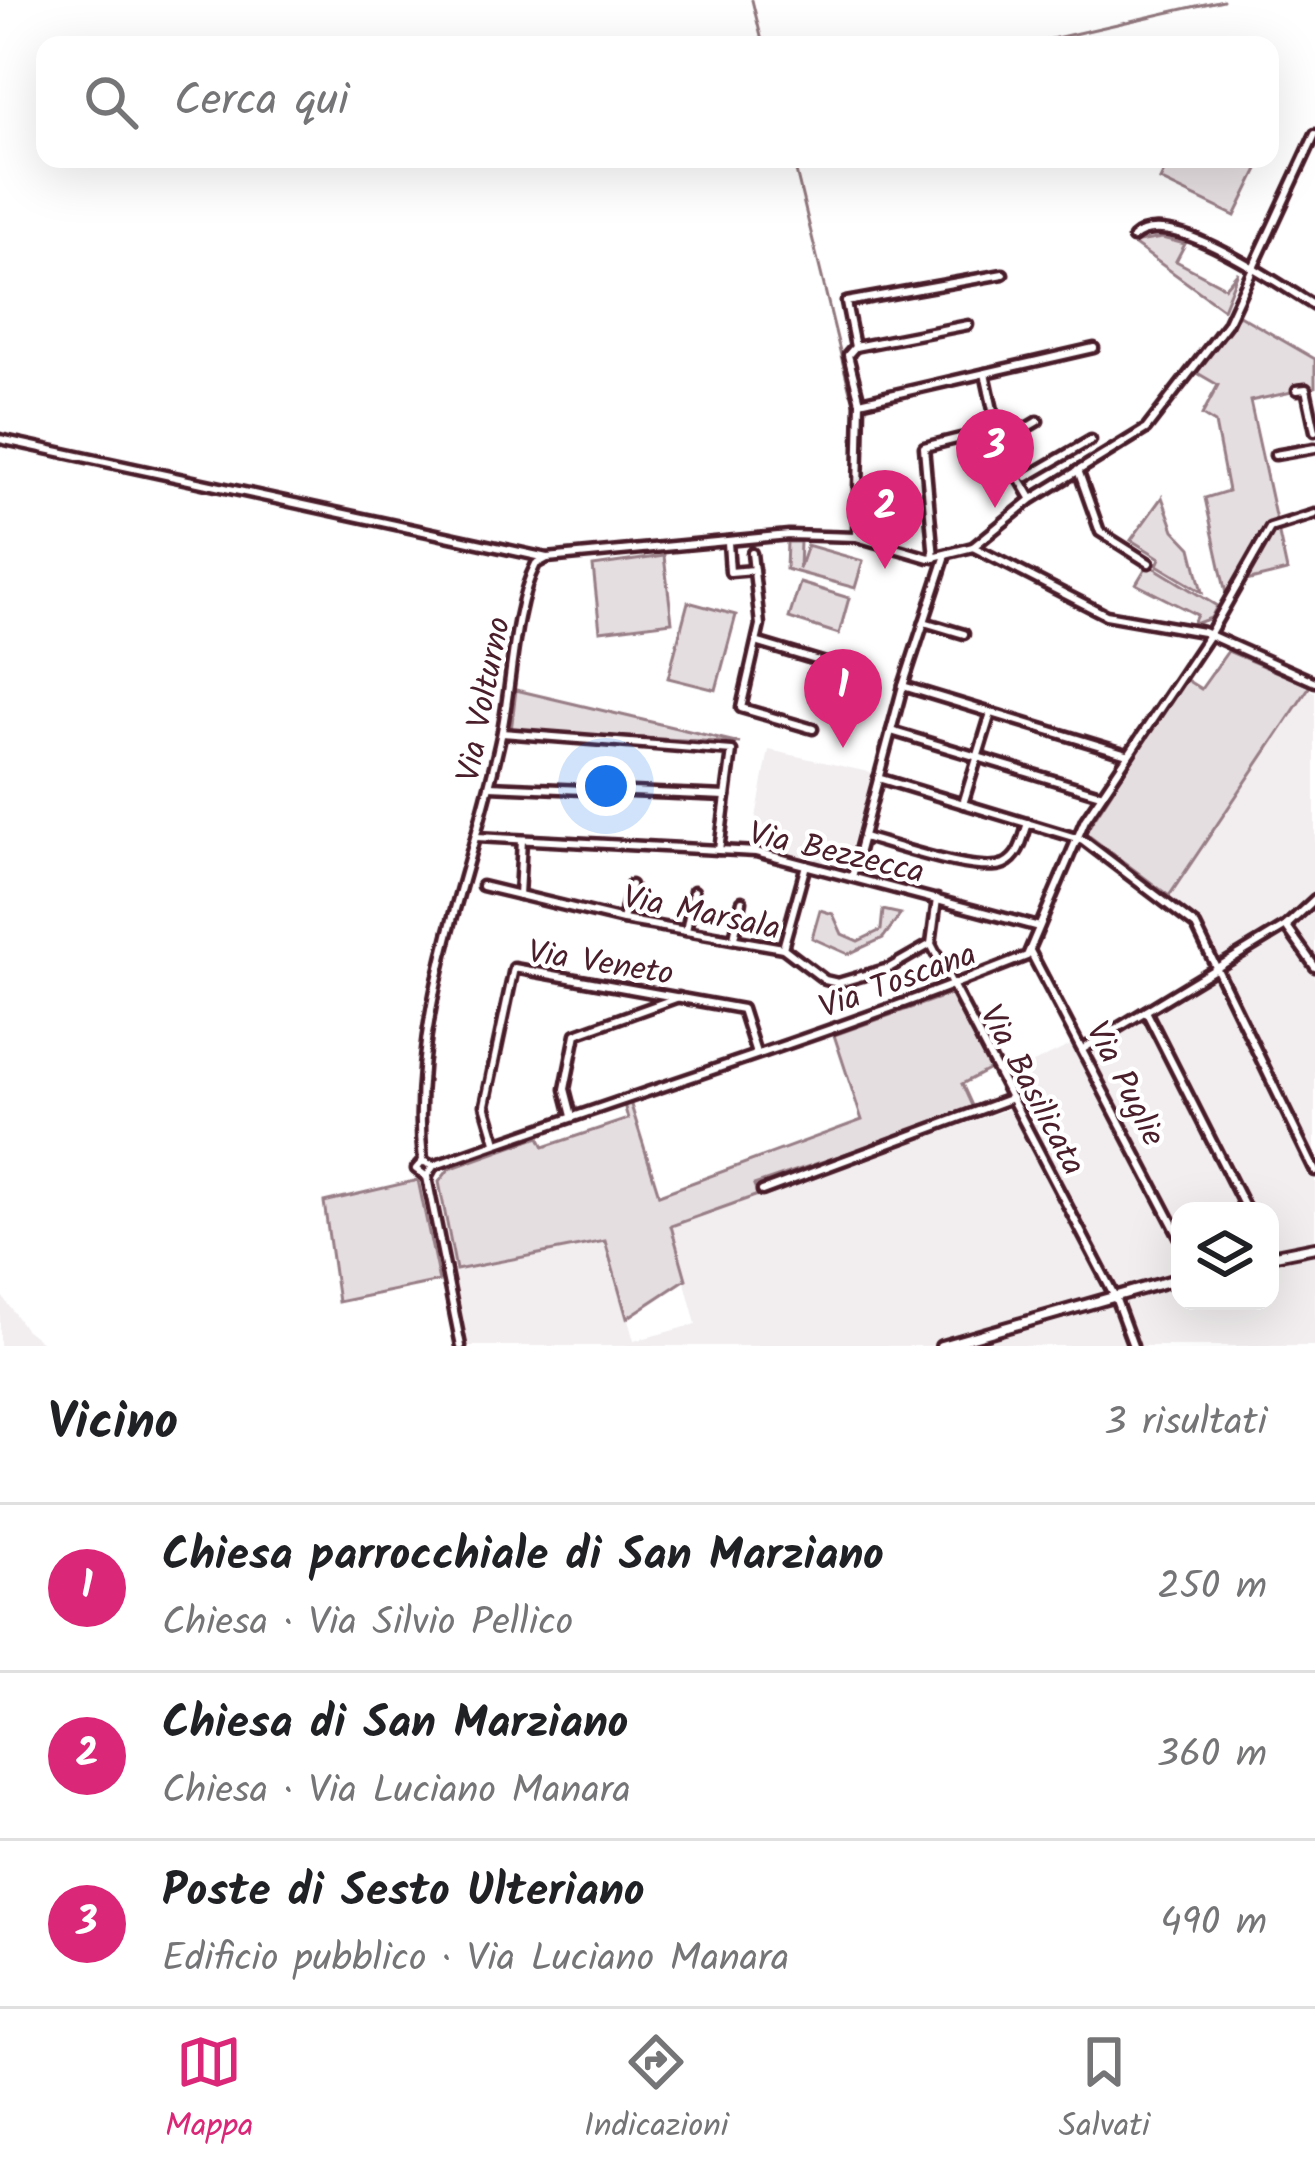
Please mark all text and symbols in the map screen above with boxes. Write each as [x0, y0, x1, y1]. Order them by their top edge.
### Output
search box [36, 36, 1279, 168]
text: Cerca qui [174, 66, 349, 138]
icon: search [78, 69, 144, 135]
pin: 3 [956, 409, 1034, 508]
pin: 2 [846, 470, 924, 569]
street label: Via Volturno [444, 613, 527, 787]
pin: 1 [804, 649, 882, 748]
your location [576, 756, 636, 816]
street label: Via Bezzecca [743, 808, 929, 900]
street label: Via Marsala [618, 872, 785, 957]
street label: Via Veneto [524, 927, 677, 1002]
street label: Via Toscana [812, 929, 984, 1035]
street label: Via Basilicata [964, 996, 1098, 1186]
street label: Via Puglie [1070, 1013, 1178, 1157]
map controls [1171, 1202, 1279, 1310]
button: layers [1171, 1202, 1279, 1310]
text: Vicino [48, 1384, 178, 1465]
text: 3 risultati [1104, 1393, 1267, 1455]
text: Chiesa parrocchiale di San Marziano [162, 1521, 884, 1593]
text: 1 [81, 1557, 93, 1619]
text: 250 m [1157, 1557, 1267, 1619]
text: Chiesa · Via Silvio Pellico [162, 1593, 573, 1655]
text: Chiesa di San Marziano [162, 1689, 628, 1761]
text: 2 [76, 1725, 98, 1787]
text: 360 m [1157, 1725, 1267, 1787]
text: Chiesa · Via Luciano Manara [162, 1761, 631, 1823]
text: Poste di Sesto Ulteriano [162, 1857, 644, 1929]
text: 3 [76, 1893, 98, 1955]
text: 490 m [1160, 1893, 1267, 1955]
text: Edificio pubblico · Via Luciano Manara [162, 1929, 789, 1991]
tab: Mappa [165, 2029, 254, 2154]
tab: Indicazioni [584, 2029, 729, 2154]
tab: Salvati [1059, 2029, 1150, 2154]

